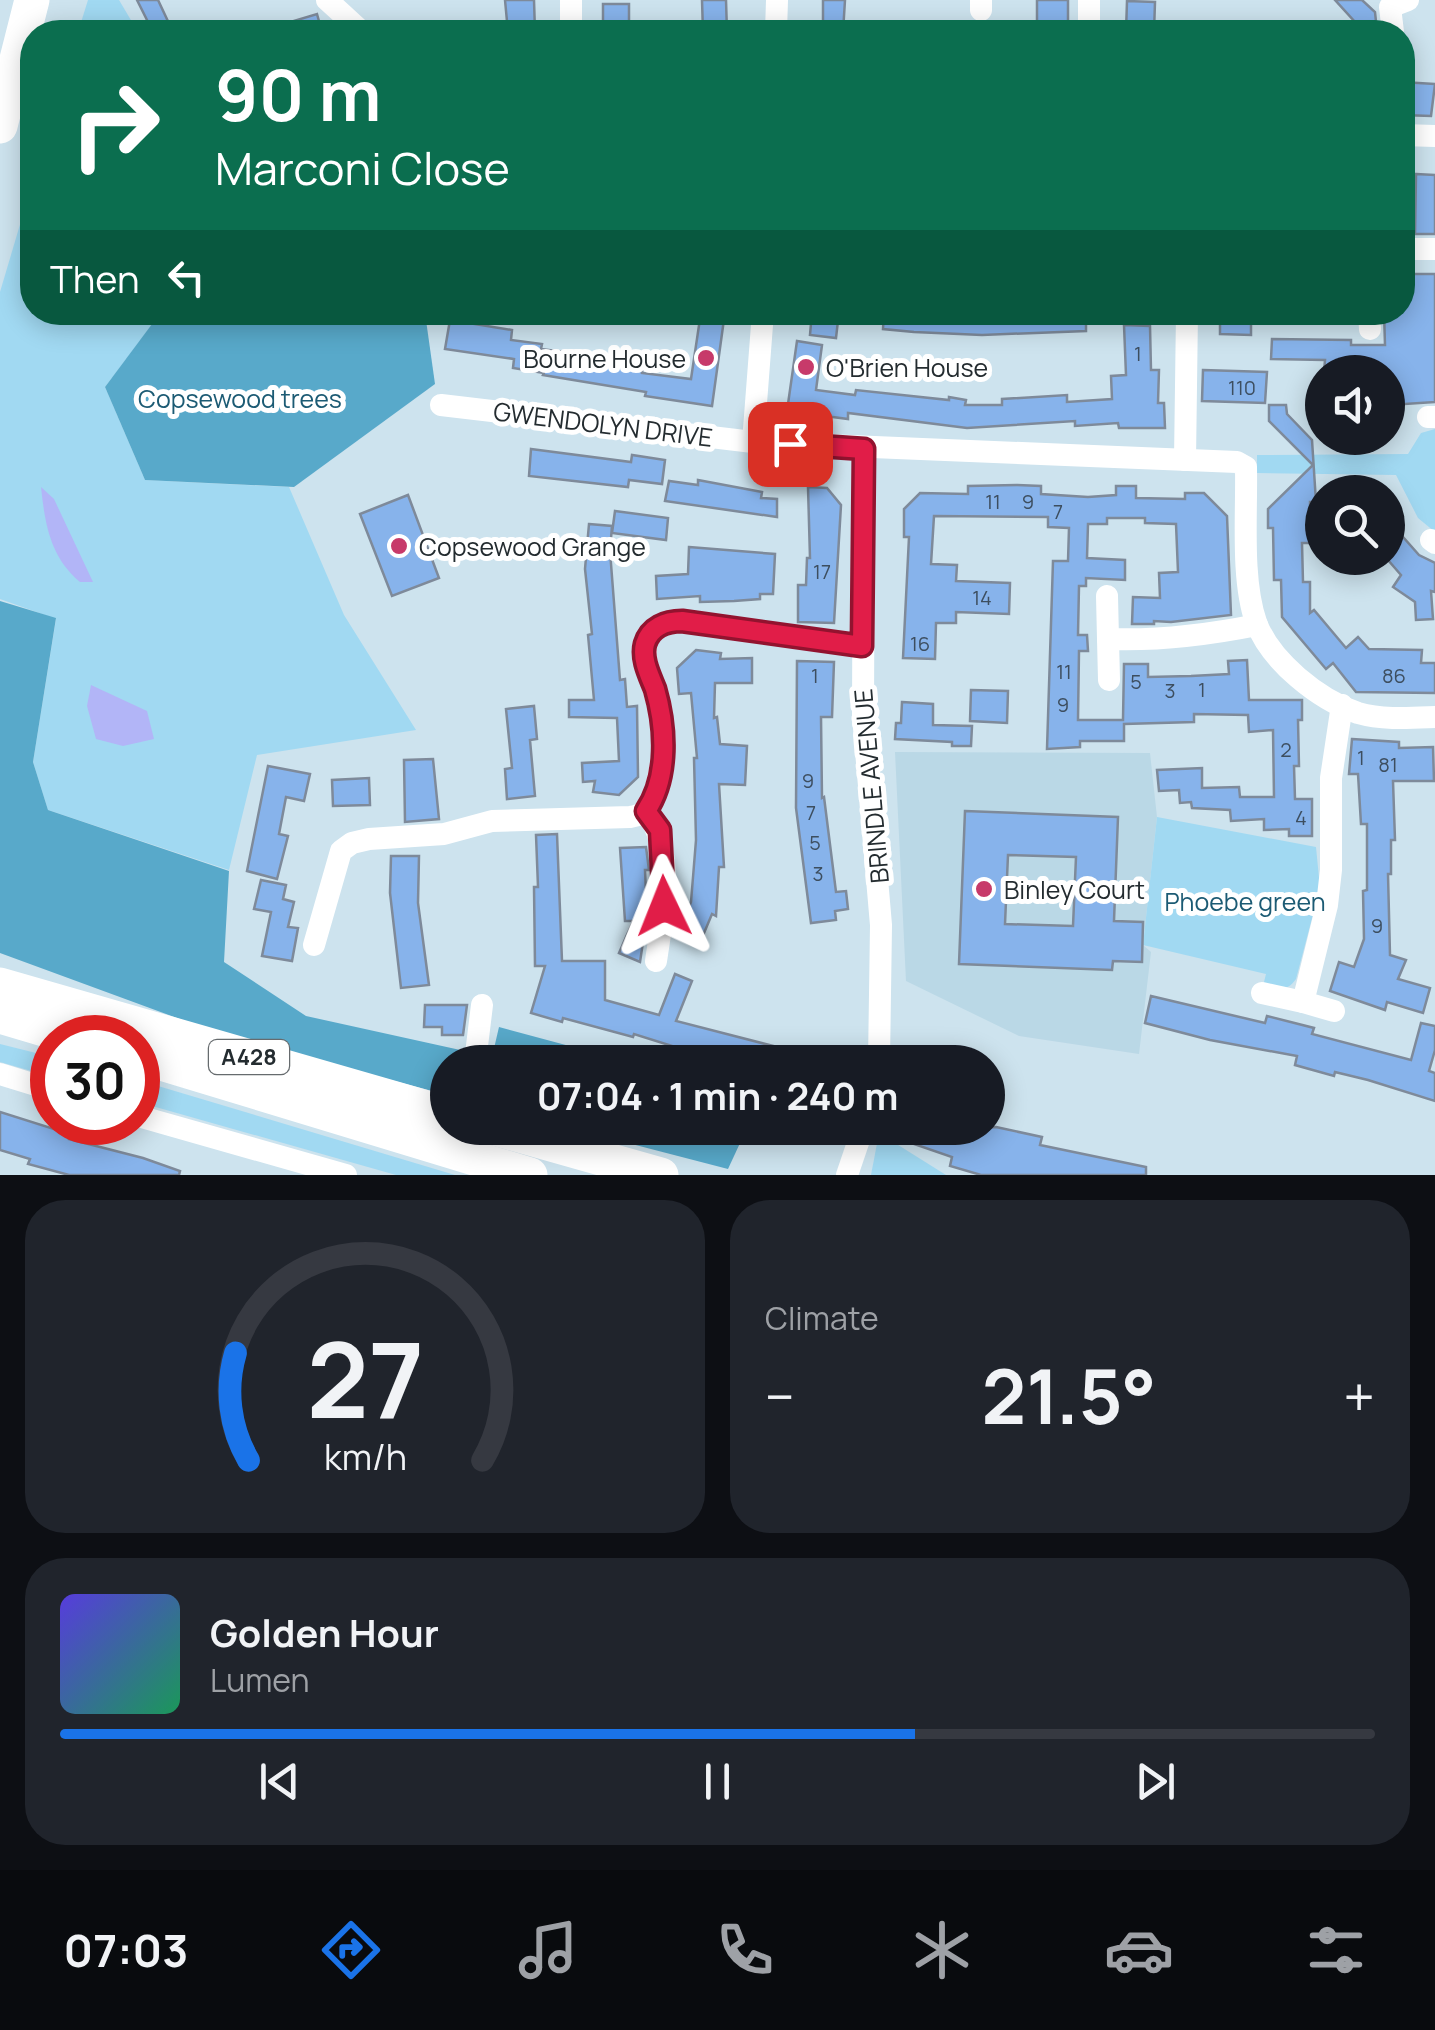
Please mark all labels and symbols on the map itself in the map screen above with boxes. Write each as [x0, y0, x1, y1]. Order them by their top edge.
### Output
house number: 1 [1134, 340, 1142, 367]
place label: Bourne House [523, 341, 686, 376]
marker: Bourne House [695, 347, 717, 369]
place label: O'Brien House [826, 350, 988, 385]
marker: O'Brien House [795, 356, 817, 378]
house number: 110 [1228, 374, 1256, 401]
park label: Copsewood trees [138, 381, 342, 416]
street label: GWENDOLYN DRIVE [491, 393, 715, 455]
pin [748, 402, 833, 487]
house number: 11 [985, 488, 1001, 515]
house number: 9 [1022, 488, 1034, 515]
house number: 7 [1053, 498, 1063, 525]
place label: Copsewood Grange [419, 529, 646, 564]
marker: Copsewood Grange [388, 535, 410, 557]
house number: 17 [813, 558, 831, 585]
house number: 14 [972, 584, 992, 611]
house number: 16 [910, 630, 930, 657]
house number: 11 [1056, 658, 1072, 685]
house number: 1 [811, 662, 819, 689]
house number: 86 [1382, 662, 1406, 689]
house number: 5 [1130, 668, 1142, 695]
house number: 1 [1198, 676, 1206, 703]
house number: 3 [1164, 677, 1176, 704]
street label: BRINDLE AVENUE [845, 687, 897, 885]
house number: 9 [1057, 691, 1069, 718]
house number: 2 [1280, 736, 1292, 763]
house number: 1 [1357, 744, 1365, 771]
house number: 81 [1378, 751, 1398, 778]
house number: 9 [802, 767, 814, 794]
house number: 7 [806, 799, 816, 826]
house number: 4 [1295, 804, 1307, 831]
house number: 5 [809, 829, 821, 856]
position arrow [612, 854, 716, 958]
house number: 3 [812, 860, 824, 887]
place label: Binley Court [1004, 872, 1145, 907]
marker: Binley Court [973, 878, 995, 900]
park label: Phoebe green [1164, 884, 1326, 919]
house number: 9 [1371, 912, 1383, 939]
speed limit sign: 30 [30, 1015, 160, 1145]
road number: A428 [209, 1040, 289, 1074]

